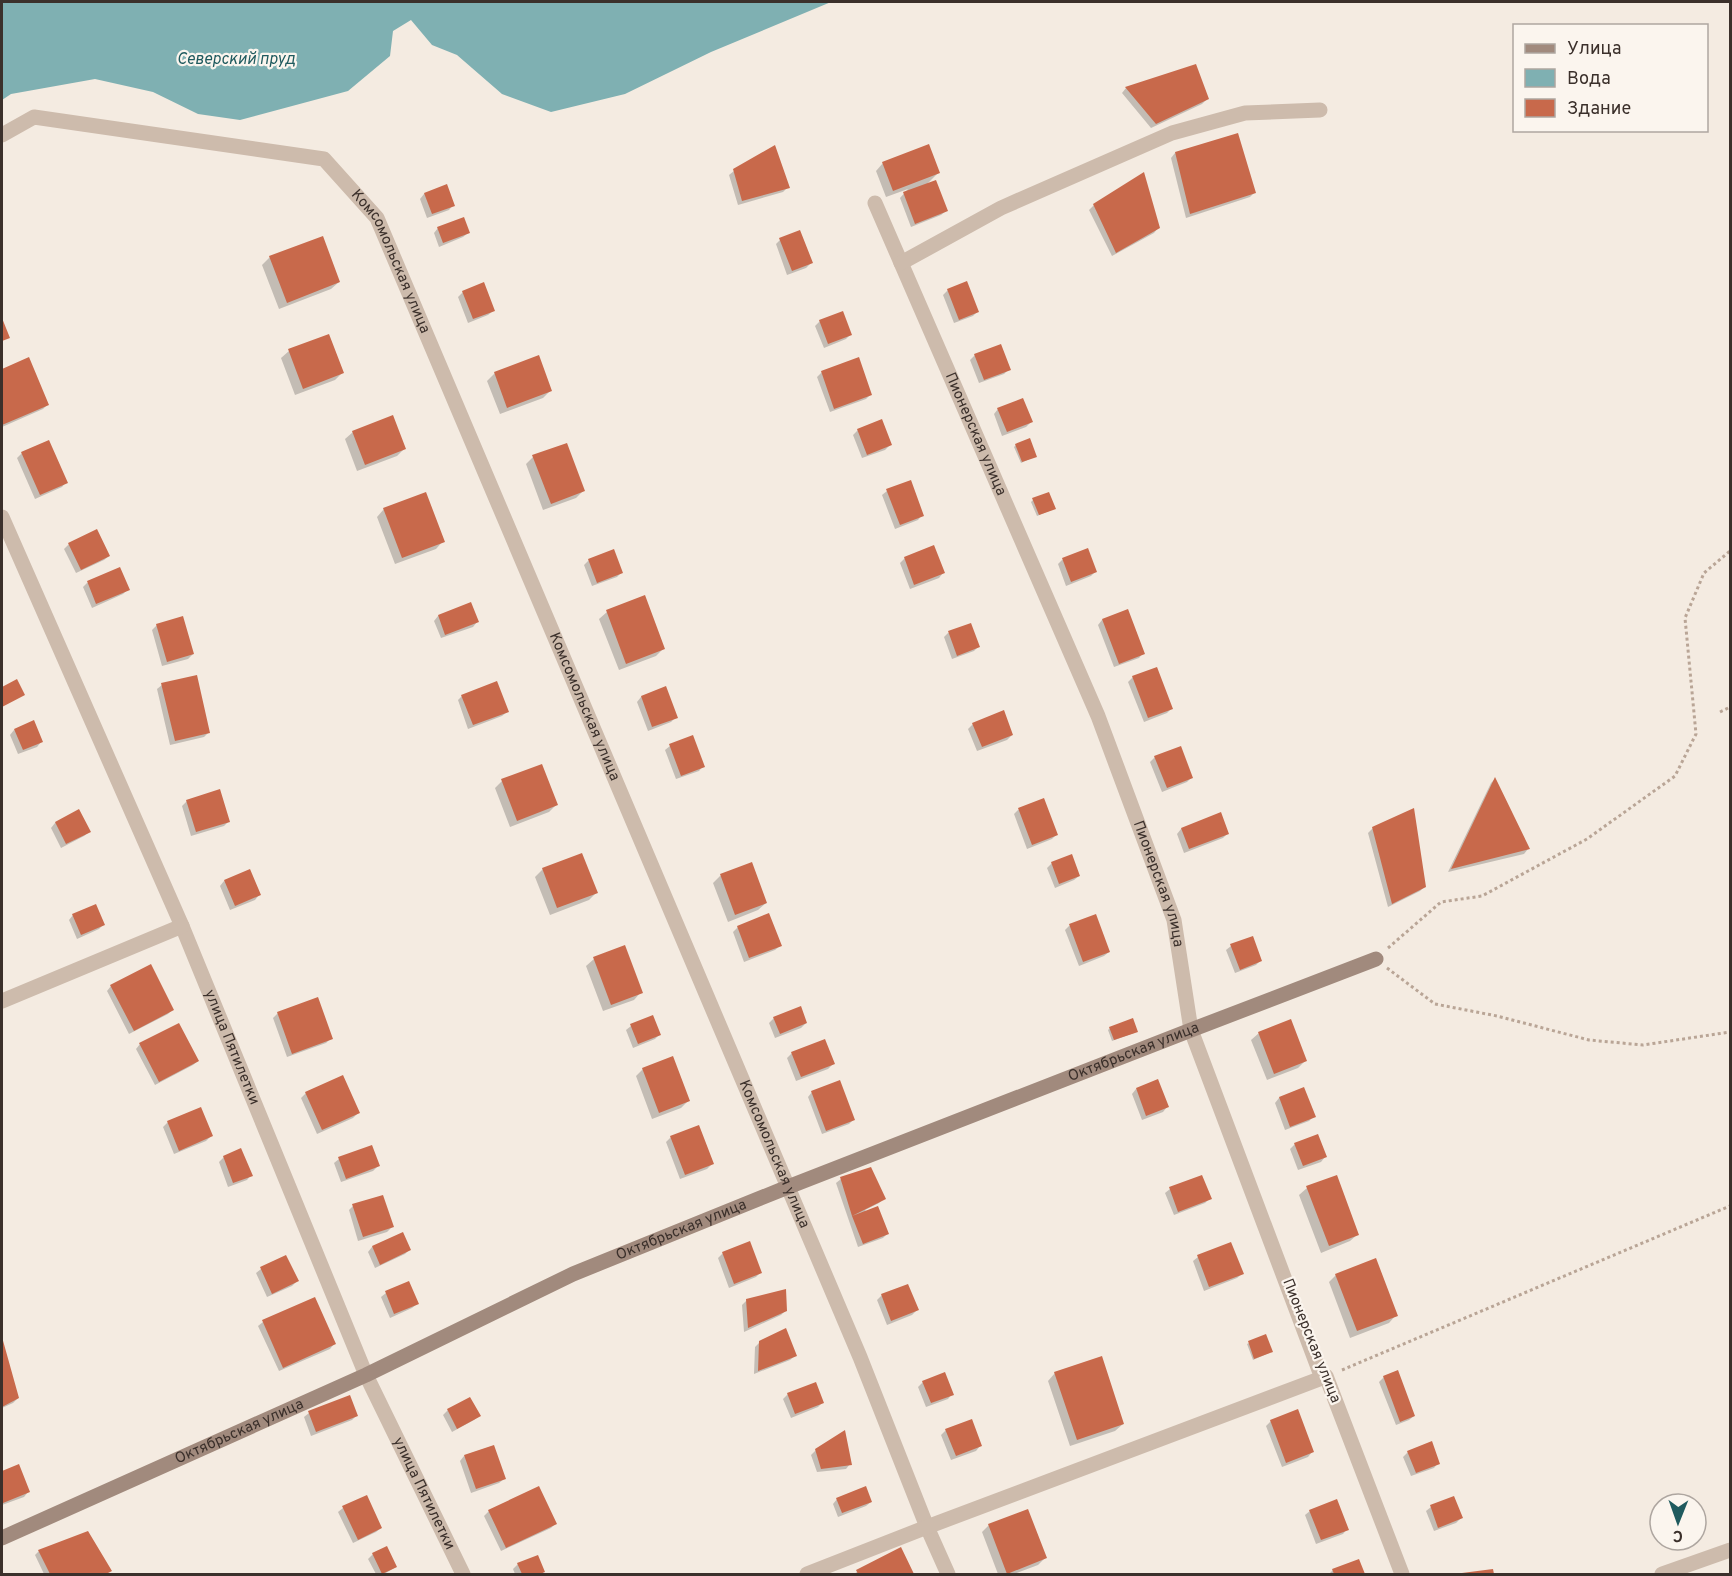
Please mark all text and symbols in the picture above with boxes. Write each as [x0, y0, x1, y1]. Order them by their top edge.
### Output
legend [1513, 24, 1708, 132]
text: Улица [1567, 38, 1621, 61]
water label: Северский пруд [177, 50, 295, 70]
text: Вода [1567, 68, 1611, 91]
text: Здание [1567, 98, 1631, 121]
street label: Комсомольская улица [347, 186, 434, 336]
street label: Пионерская улица [940, 370, 1011, 499]
street label: Комсомольская улица [544, 630, 624, 784]
street label: Пионерская улица [1128, 818, 1188, 948]
street label: улица Пятилетки [200, 987, 264, 1108]
street label: Октябрьская улица [1065, 1018, 1202, 1086]
street label: Комсомольская улица [734, 1077, 814, 1231]
street label: Октябрьская улица [613, 1195, 749, 1265]
street label: Пионерская улица [1277, 1276, 1345, 1406]
street label: Октябрьская улица [172, 1395, 307, 1469]
street label: улица Пятилетки [388, 1434, 459, 1553]
north arrow [1648, 1492, 1708, 1552]
text: С [1672, 1525, 1683, 1545]

